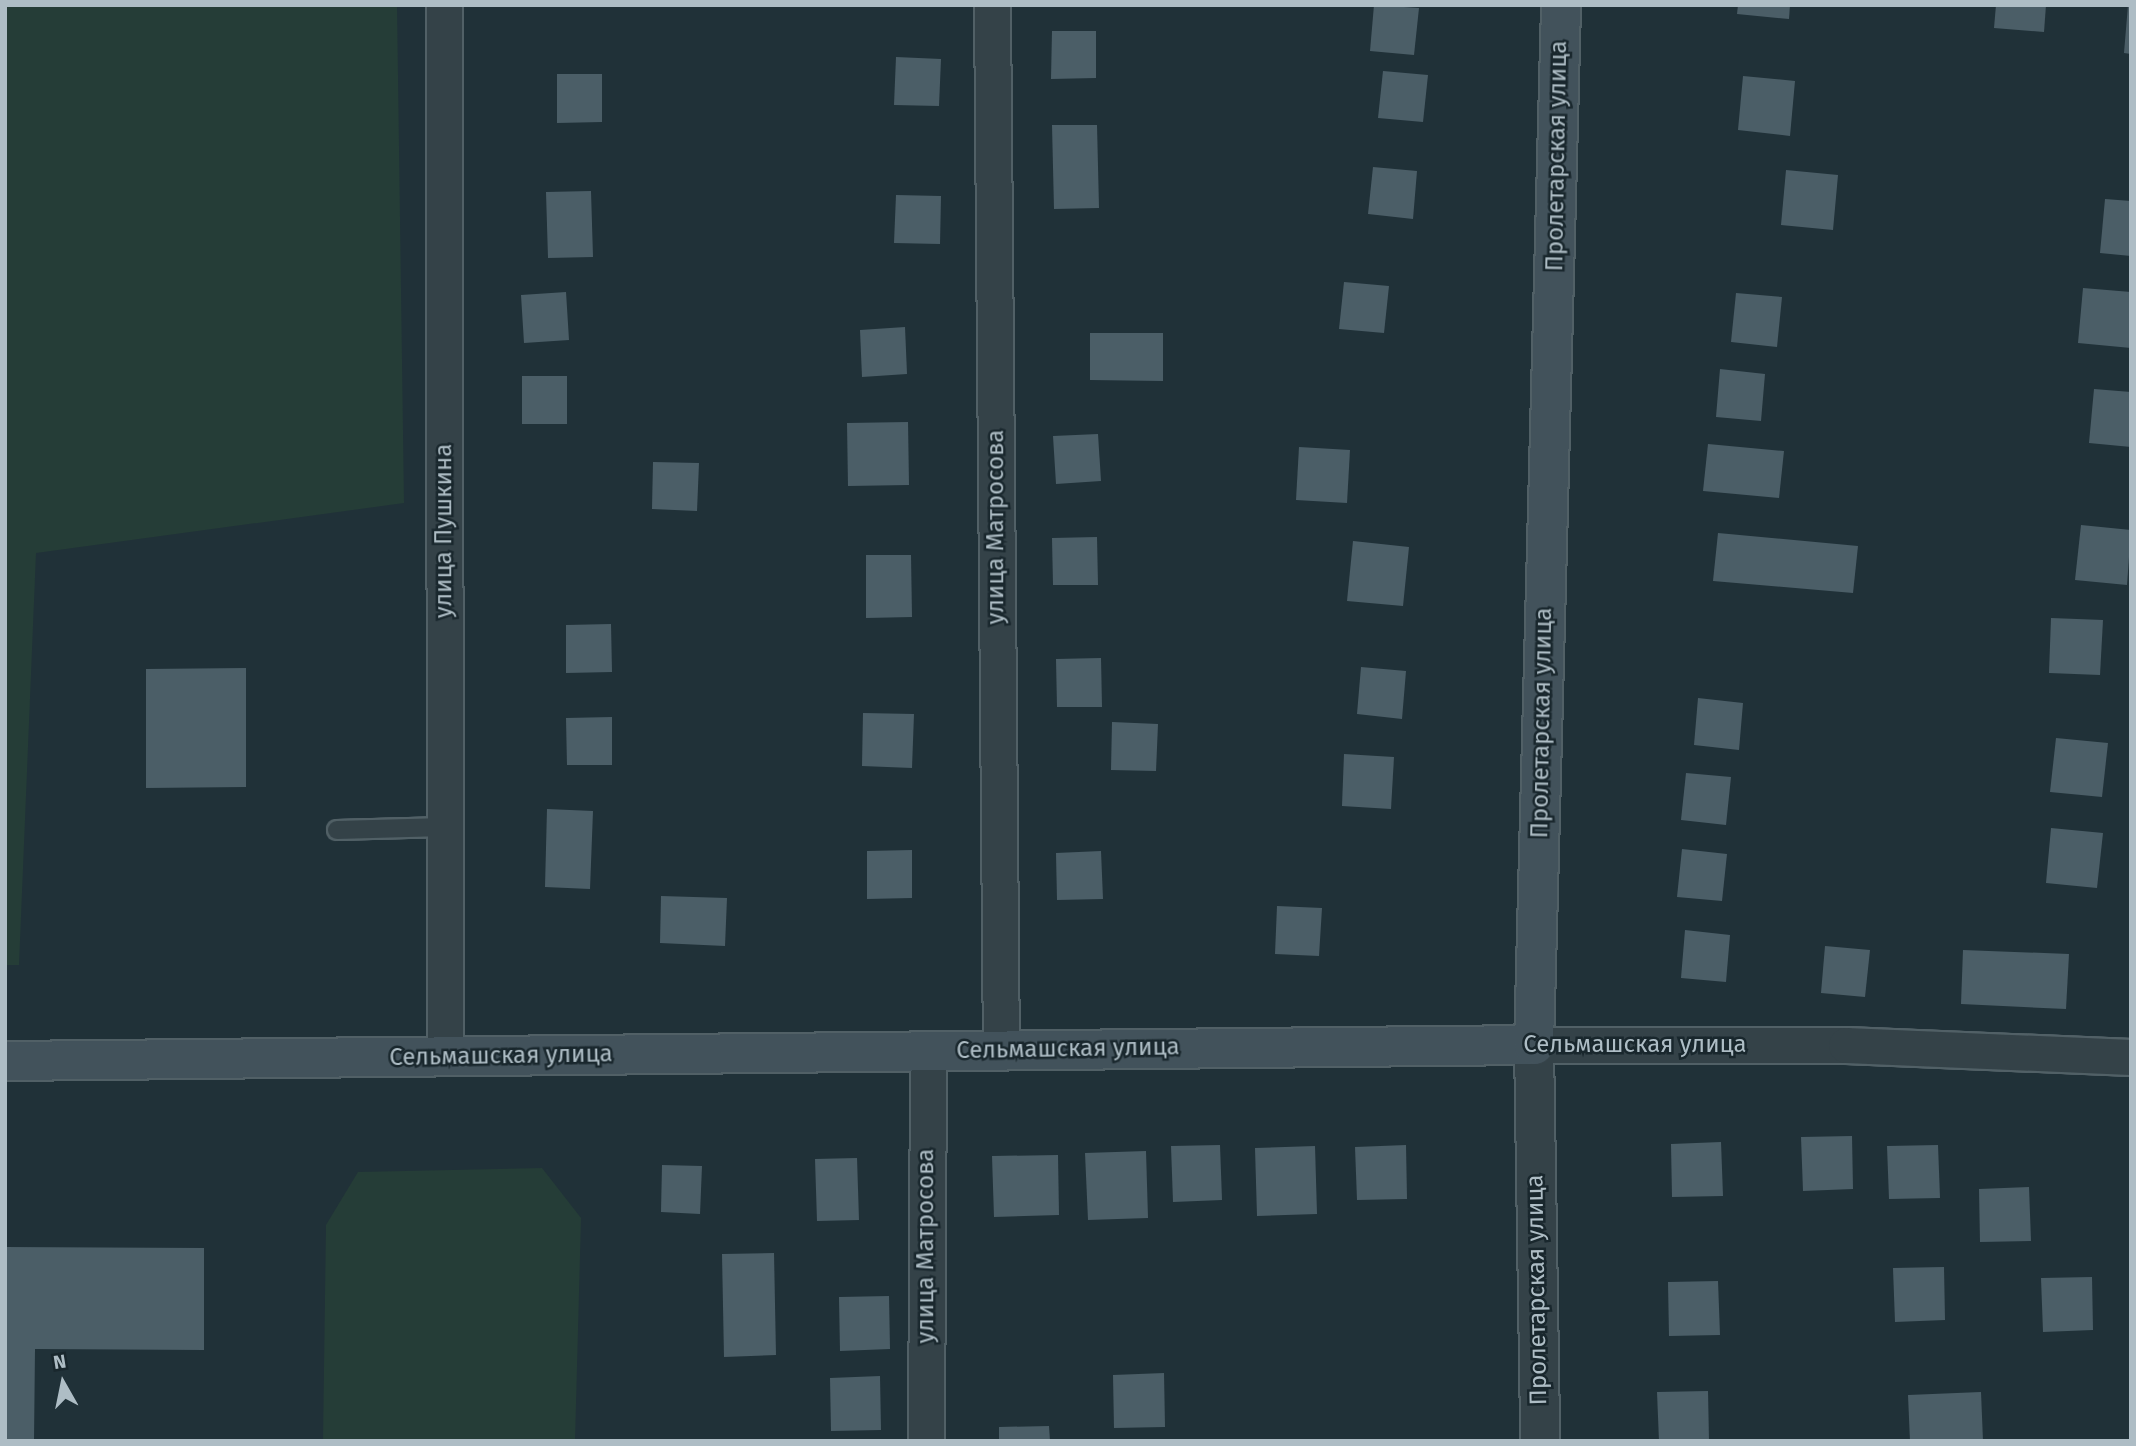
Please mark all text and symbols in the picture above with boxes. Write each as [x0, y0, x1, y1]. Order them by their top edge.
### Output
street label: Пролетарская улица [1541, 40, 1573, 272]
street label: улица Матросова [982, 430, 1010, 624]
street label: улица Пушкина [430, 444, 458, 618]
street label: Пролетарская улица [1526, 607, 1558, 839]
street label: Сельмашская улица [1523, 1031, 1747, 1059]
street label: Сельмашская улица [956, 1033, 1180, 1065]
street label: Сельмашская улица [389, 1040, 613, 1072]
street label: улица Матросова [912, 1149, 940, 1343]
street label: Пролетарская улица [1521, 1174, 1553, 1406]
north arrow [28, 1348, 98, 1418]
text: N [52, 1349, 68, 1374]

